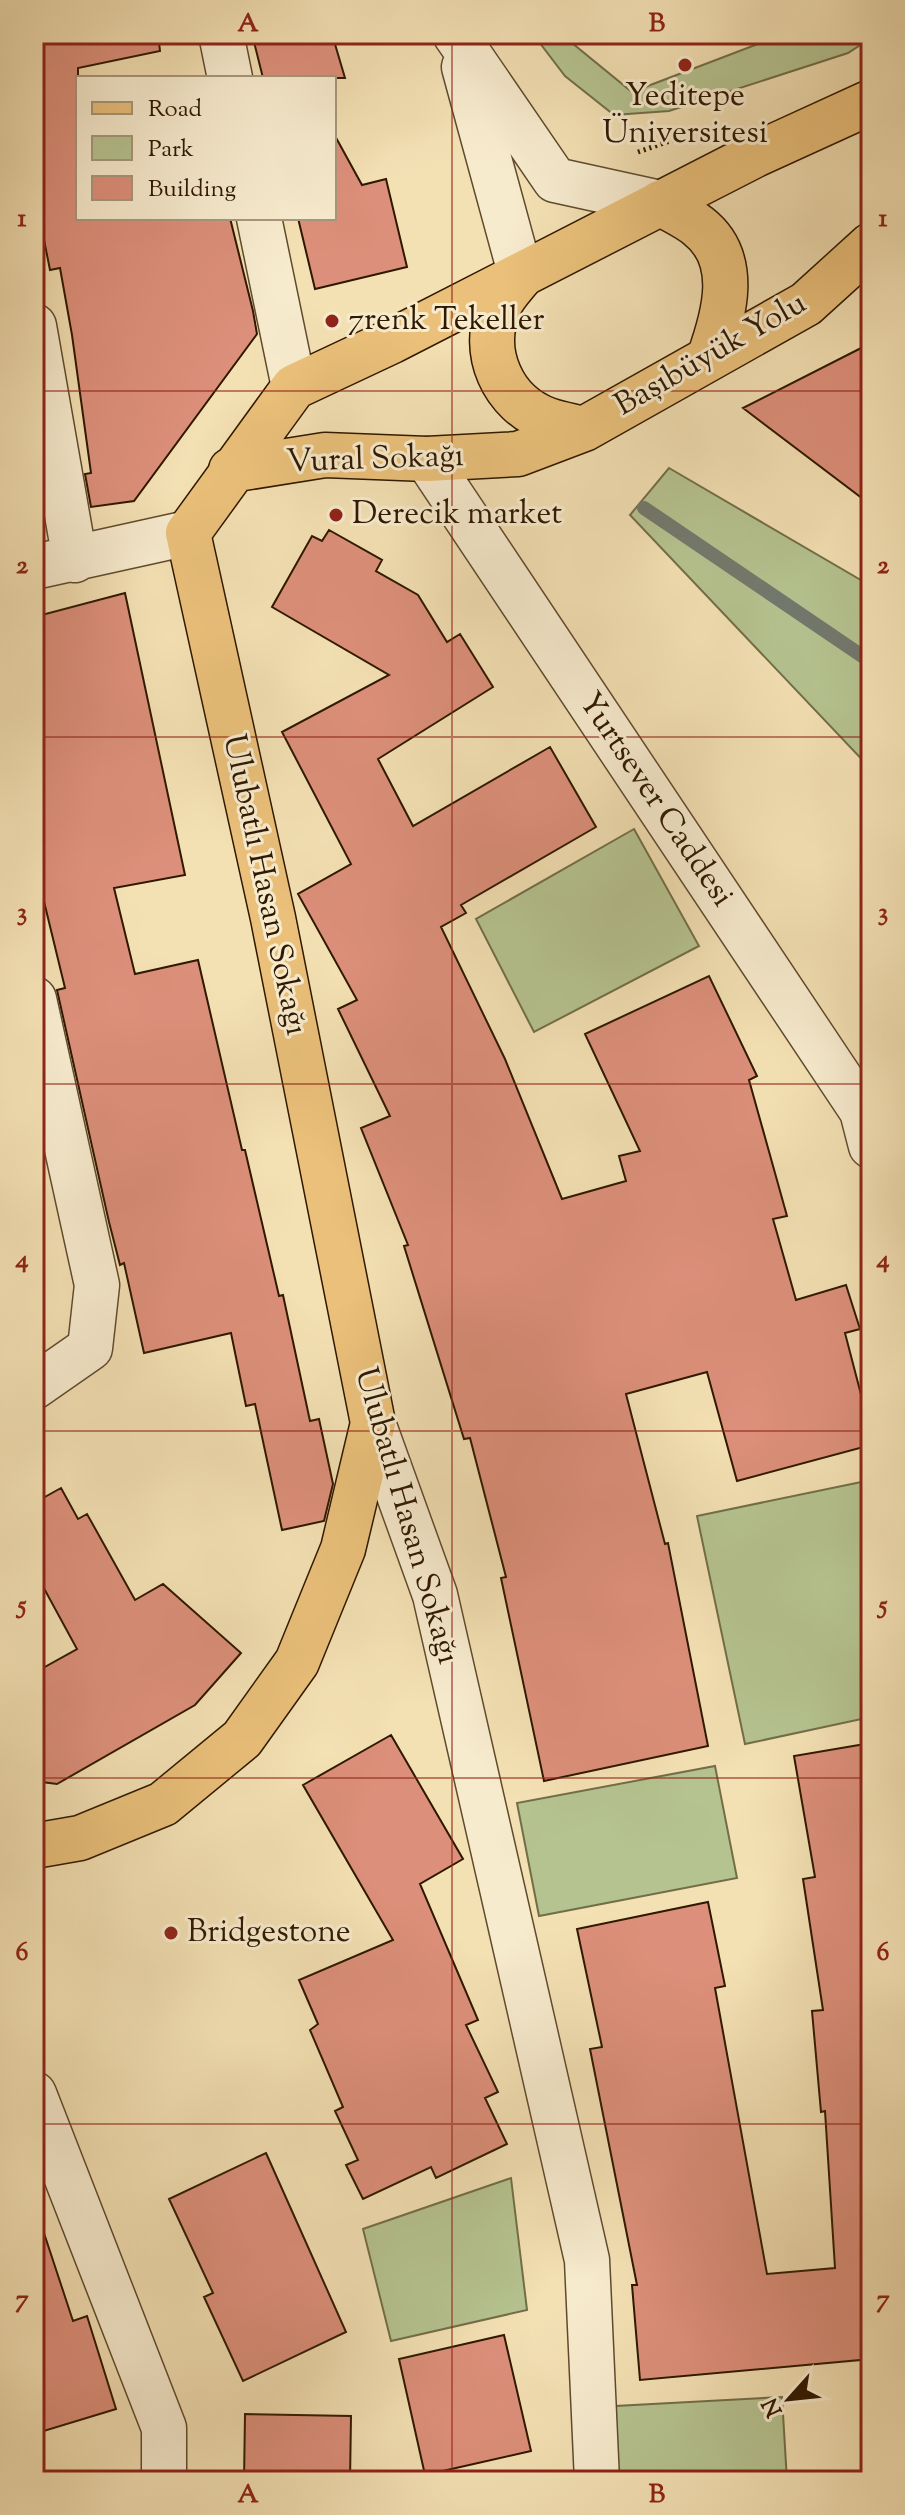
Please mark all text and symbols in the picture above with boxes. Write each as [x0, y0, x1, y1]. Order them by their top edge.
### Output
text: A [237, 6, 259, 43]
text: B [649, 6, 666, 43]
marker: Yeditepe Üniversitesi [676, 56, 694, 74]
place label: Yeditepe Üniversitesi [602, 74, 768, 157]
legend [76, 76, 336, 220]
text: Road [148, 93, 202, 127]
text: Park [148, 133, 194, 167]
text: Building [148, 173, 237, 207]
text: 1 [18, 201, 27, 238]
text: 1 [879, 201, 888, 238]
street label: Başıbüyük Yolu [606, 281, 816, 429]
place label: 7renk Tekeller [348, 298, 545, 344]
marker: 7renk Tekeller [323, 312, 341, 330]
street label: Vural Sokağı [285, 434, 465, 486]
place label: Derecik market [352, 492, 562, 538]
marker: Derecik market [327, 506, 345, 524]
text: 2 [16, 548, 29, 585]
text: 2 [877, 548, 890, 585]
street label: Yurtsever Caddesi [566, 683, 744, 917]
street label: Ulubatlı Hasan Sokağı [210, 730, 318, 1040]
text: 3 [17, 895, 27, 932]
text: 3 [878, 895, 888, 932]
text: 4 [14, 1242, 29, 1279]
text: 4 [875, 1242, 890, 1279]
street label: Ulubatlı Hasan Sokağı [342, 1362, 470, 1670]
text: 5 [16, 1588, 27, 1625]
text: 5 [877, 1588, 888, 1625]
place label: Bridgestone [187, 1910, 351, 1956]
marker: Bridgestone [162, 1924, 180, 1942]
text: 6 [16, 1935, 29, 1972]
text: 6 [877, 1935, 890, 1972]
text: 7 [15, 2282, 29, 2319]
text: 7 [876, 2282, 890, 2319]
north arrow [749, 2359, 829, 2439]
text: N [755, 2391, 792, 2422]
text: A [237, 2477, 259, 2514]
text: B [649, 2477, 666, 2514]

